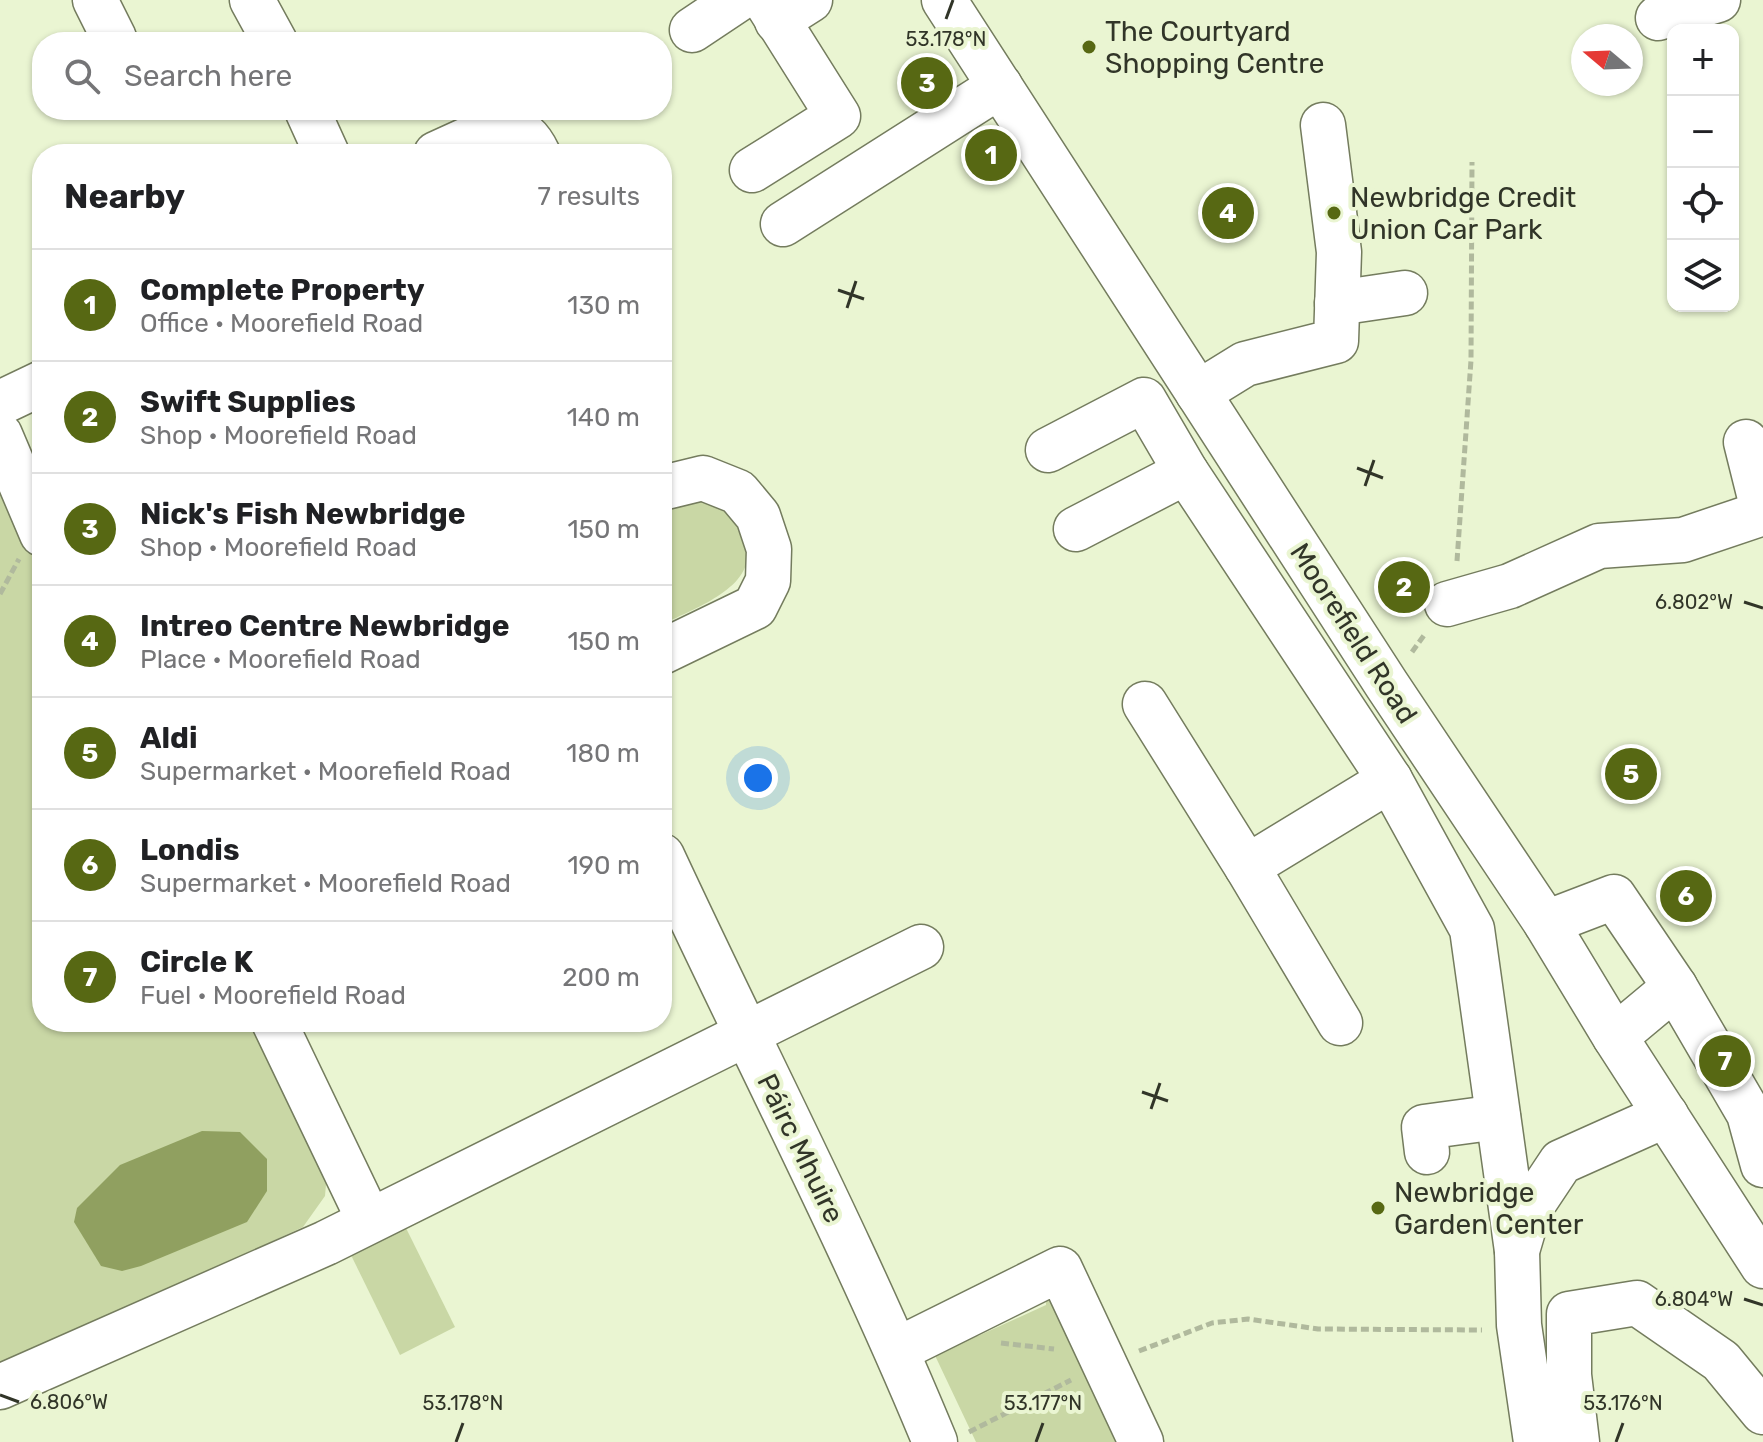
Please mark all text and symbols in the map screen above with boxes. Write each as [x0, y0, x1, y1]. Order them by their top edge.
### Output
place label: The Courtyard Shopping Centre [1105, 15, 1324, 80]
north arrow [1571, 24, 1643, 96]
map controls [1667, 24, 1739, 312]
button: + [1667, 24, 1739, 96]
text: 53.178°N [906, 27, 986, 51]
search box [32, 32, 672, 120]
marker: The Courtyard Shopping Centre [1080, 38, 1098, 56]
pin: 3 [901, 53, 953, 113]
icon: search [60, 54, 104, 98]
text: Search here [124, 58, 292, 94]
button: − [1667, 96, 1739, 168]
pin: 1 [965, 125, 1017, 185]
button: locate [1667, 168, 1739, 240]
text: Nearby [64, 176, 185, 217]
text: 7 results [537, 181, 640, 212]
place label: Newbridge Credit Union Car Park [1350, 181, 1576, 246]
pin: 4 [1202, 183, 1254, 243]
marker: Newbridge Credit Union Car Park [1325, 204, 1343, 222]
button: layers [1667, 240, 1739, 312]
text: Complete Property [140, 272, 425, 308]
text: 1 [84, 290, 96, 321]
text: 130 m [567, 290, 640, 321]
text: Office · Moorefield Road [140, 308, 423, 339]
text: Swift Supplies [140, 384, 356, 420]
text: 2 [82, 402, 98, 433]
text: 140 m [567, 402, 640, 433]
text: Shop · Moorefield Road [140, 420, 417, 451]
text: Nick's Fish Newbridge [140, 496, 466, 532]
text: 3 [81, 514, 99, 545]
text: 150 m [567, 514, 640, 545]
text: Shop · Moorefield Road [140, 532, 417, 563]
street label: Moorefield Road [1283, 537, 1424, 729]
pin: 2 [1378, 557, 1430, 617]
text: 6.802°W [1655, 590, 1733, 614]
text: Intreo Centre Newbridge [140, 608, 510, 644]
text: 4 [81, 626, 99, 657]
text: 150 m [567, 626, 640, 657]
text: Place · Moorefield Road [140, 644, 421, 675]
text: Aldi [140, 720, 198, 756]
text: 5 [82, 738, 98, 769]
text: 180 m [566, 738, 640, 769]
pin: 5 [1605, 744, 1657, 804]
text: Supermarket · Moorefield Road [140, 756, 511, 787]
your location [738, 758, 778, 798]
text: Londis [140, 832, 239, 868]
text: 6 [82, 850, 98, 881]
text: 190 m [567, 850, 640, 881]
pin: 6 [1660, 866, 1712, 926]
text: Supermarket · Moorefield Road [140, 868, 511, 899]
text: Circle K [140, 944, 254, 980]
text: 7 [83, 962, 97, 993]
text: 200 m [562, 962, 640, 993]
text: Fuel · Moorefield Road [140, 980, 406, 1011]
pin: 7 [1699, 1031, 1751, 1091]
street label: Páirc Mhuire [750, 1068, 851, 1228]
place label: Newbridge Garden Center [1394, 1176, 1584, 1241]
marker: Newbridge Garden Center [1369, 1199, 1387, 1217]
text: 6.804°W [1655, 1287, 1733, 1311]
text: 6.806°W [30, 1390, 108, 1414]
text: 53.178°N [423, 1391, 503, 1415]
text: 53.177°N [1004, 1391, 1082, 1415]
text: 53.176°N [1583, 1391, 1663, 1415]

